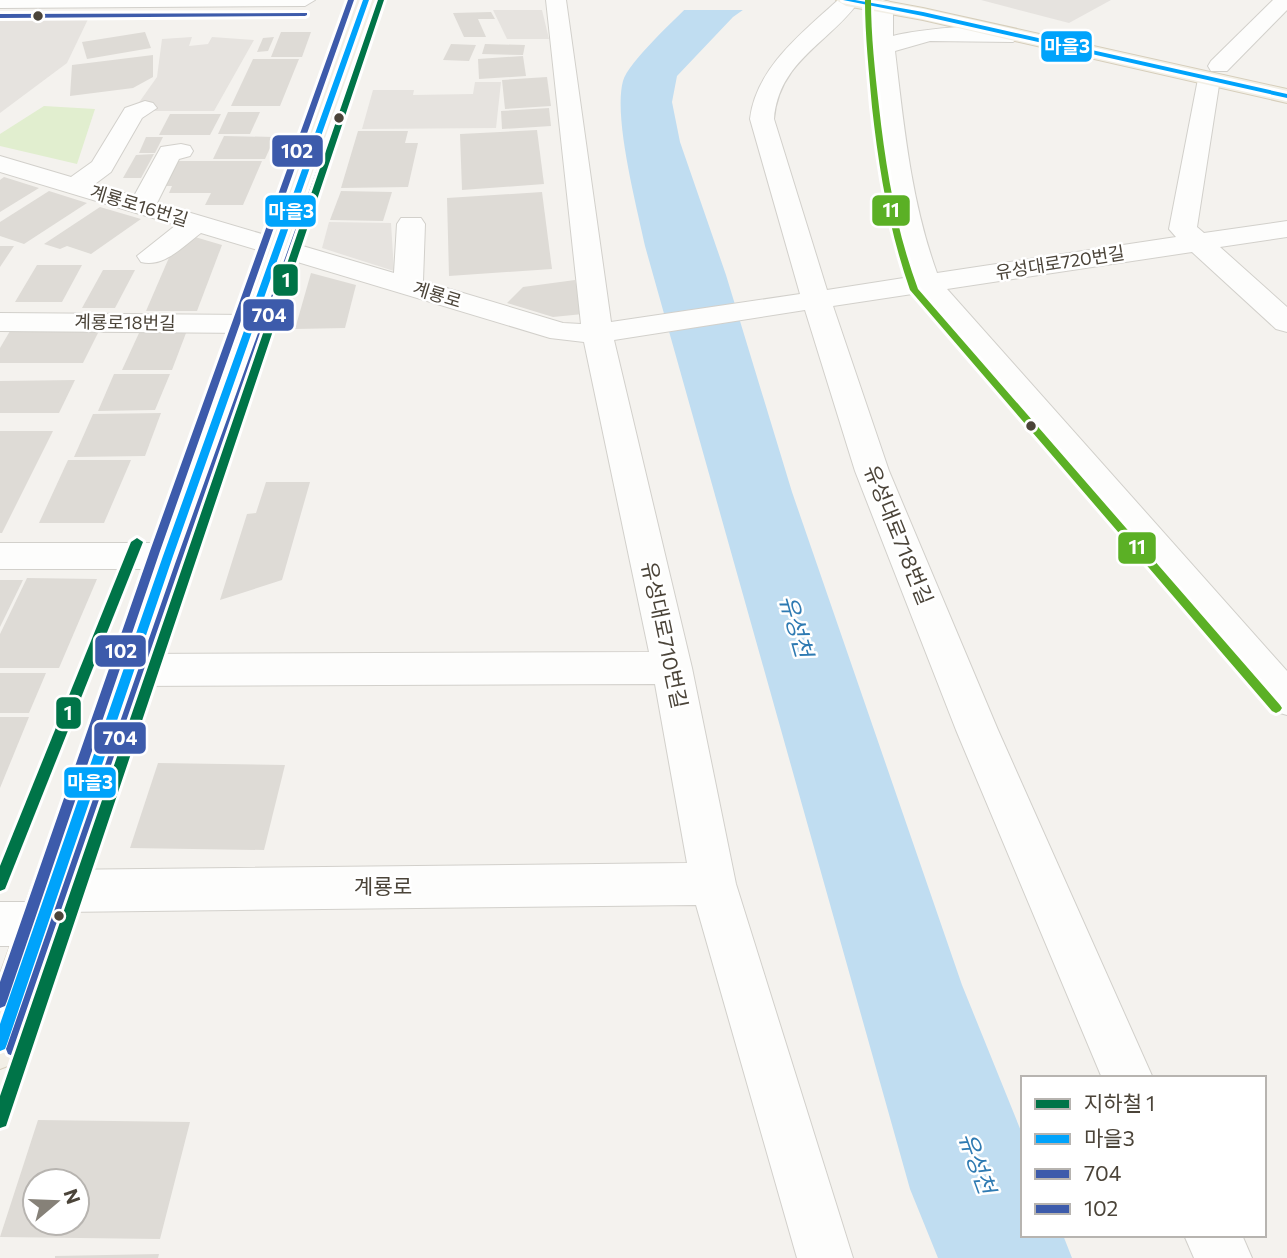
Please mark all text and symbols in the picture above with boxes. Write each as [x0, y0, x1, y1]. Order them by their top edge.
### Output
unlabelled marker [31, 9, 45, 23]
line badge: 마을3 [1040, 30, 1093, 63]
text: 마을3 [1044, 34, 1090, 57]
unlabelled marker [332, 111, 346, 125]
line badge: 102 [271, 134, 324, 168]
text: 102 [281, 139, 313, 162]
street label: 계룡로16번길 [88, 180, 191, 230]
line badge: 마을3 [264, 194, 317, 228]
line badge: 11 [871, 194, 911, 227]
text: 11 [882, 198, 900, 221]
text: 마을3 [268, 199, 314, 222]
street label: 유성대로720번길 [994, 241, 1126, 283]
line badge: 1 [272, 263, 299, 297]
text: 1 [282, 268, 290, 291]
street label: 계룡로 [410, 276, 464, 312]
line badge: 704 [242, 298, 295, 332]
text: 704 [252, 303, 287, 326]
street label: 계룡로18번길 [74, 310, 176, 334]
unlabelled marker [1024, 419, 1038, 433]
street label: 유성대로718번길 [860, 461, 939, 608]
line badge: 11 [1117, 531, 1157, 565]
text: 11 [1128, 535, 1146, 558]
street label: 유성대로710번길 [638, 559, 693, 710]
water label: 유성천 [775, 591, 820, 663]
line badge: 102 [94, 634, 147, 668]
text: 102 [105, 639, 137, 662]
line badge: 1 [55, 696, 82, 730]
text: 1 [64, 701, 72, 724]
line badge: 704 [93, 721, 147, 755]
text: 704 [103, 726, 138, 749]
line badge: 마을3 [63, 766, 117, 799]
text: 마을3 [67, 770, 113, 793]
street label: 계룡로 [354, 873, 412, 898]
unlabelled marker [52, 909, 66, 923]
legend [1021, 1076, 1266, 1237]
text: 지하철 1 [1084, 1090, 1155, 1115]
text: 마을3 [1084, 1125, 1135, 1150]
water label: 유성천 [954, 1128, 1003, 1200]
text: 704 [1084, 1160, 1122, 1185]
north arrow [21, 1167, 91, 1237]
text: N [59, 1186, 86, 1207]
text: 102 [1084, 1195, 1118, 1220]

